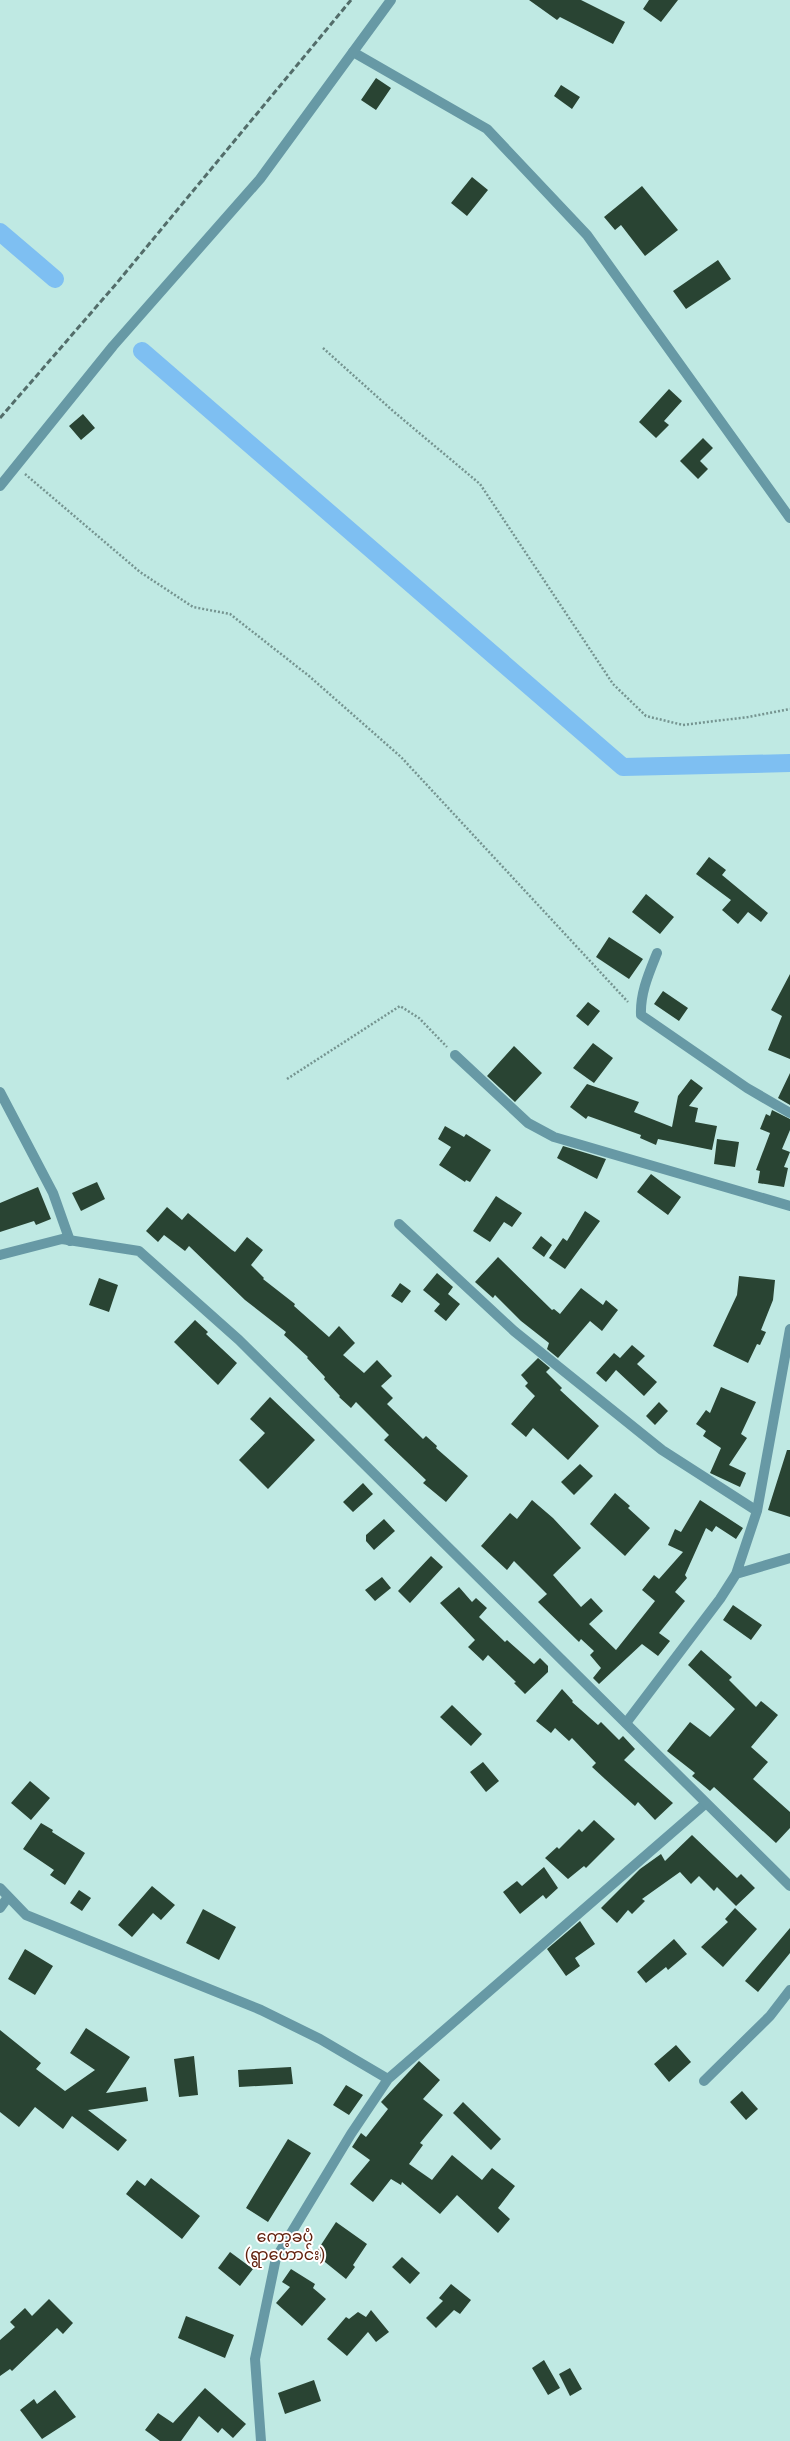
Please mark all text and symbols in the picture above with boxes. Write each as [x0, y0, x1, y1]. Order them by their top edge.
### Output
district label: ကော့ခပုံ (ရွာဟောင်း) [245, 2227, 325, 2268]

